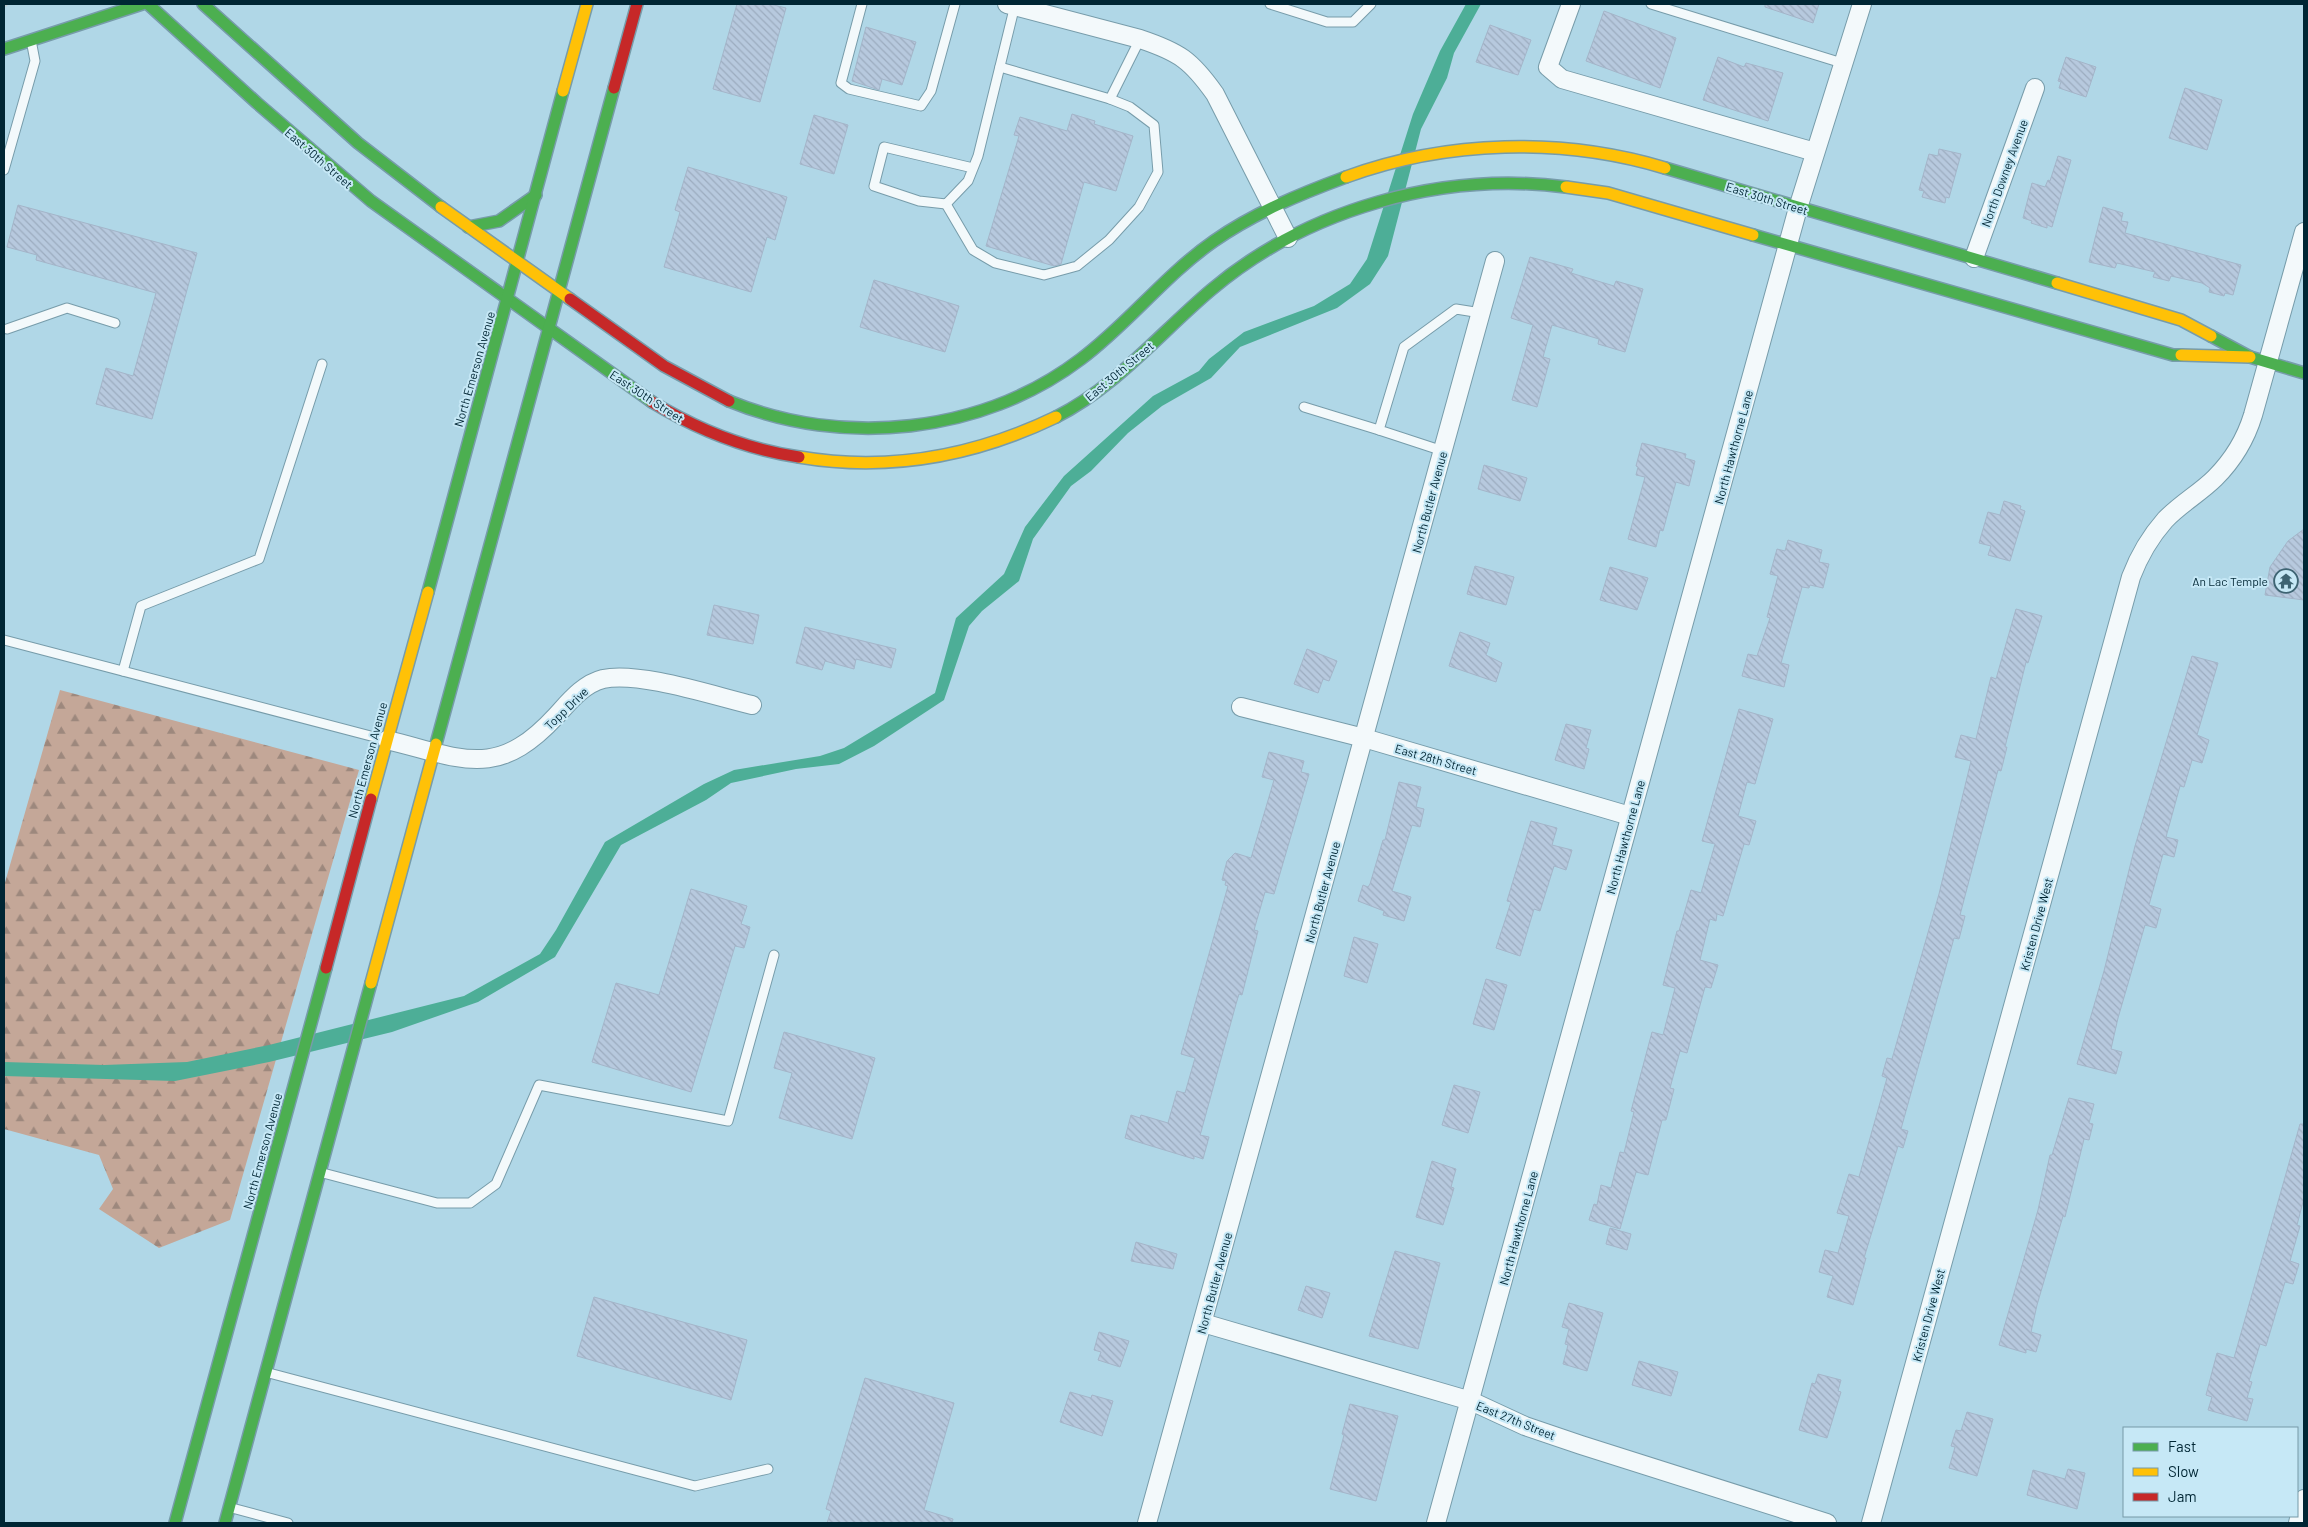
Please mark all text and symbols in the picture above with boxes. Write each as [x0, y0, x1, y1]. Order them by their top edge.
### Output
street label: North Downey Avenue [1978, 117, 2030, 229]
street label: East 30th Street [282, 125, 356, 191]
street label: East 30th Street [1724, 179, 1810, 217]
street label: North Emerson Avenue [451, 310, 497, 428]
street label: East 30th Street [1082, 338, 1156, 404]
street label: East 30th Street [608, 367, 686, 425]
street label: North Hawthorne Lane [1711, 388, 1755, 506]
street label: North Butler Avenue [1409, 450, 1449, 554]
temple icon: An Lac Temple [2273, 568, 2299, 594]
place label: An Lac Temple [2192, 574, 2268, 588]
street label: Topp Drive [541, 684, 591, 732]
street label: North Emerson Avenue [345, 700, 389, 820]
street label: East 28th Street [1393, 741, 1479, 777]
street label: North Hawthorne Lane [1603, 778, 1647, 896]
street label: North Butler Avenue [1302, 840, 1342, 944]
street label: Kristen Drive West [2017, 876, 2055, 972]
street label: North Emerson Avenue [240, 1091, 284, 1211]
street label: North Hawthorne Lane [1496, 1169, 1540, 1287]
street label: North Butler Avenue [1194, 1231, 1234, 1335]
street label: Kristen Drive West [1909, 1267, 1947, 1363]
street label: East 27th Street [1474, 1398, 1558, 1442]
legend [2123, 1427, 2298, 1517]
text: Fast [2168, 1437, 2196, 1455]
text: Slow [2168, 1462, 2199, 1480]
text: Jam [2168, 1487, 2197, 1505]

